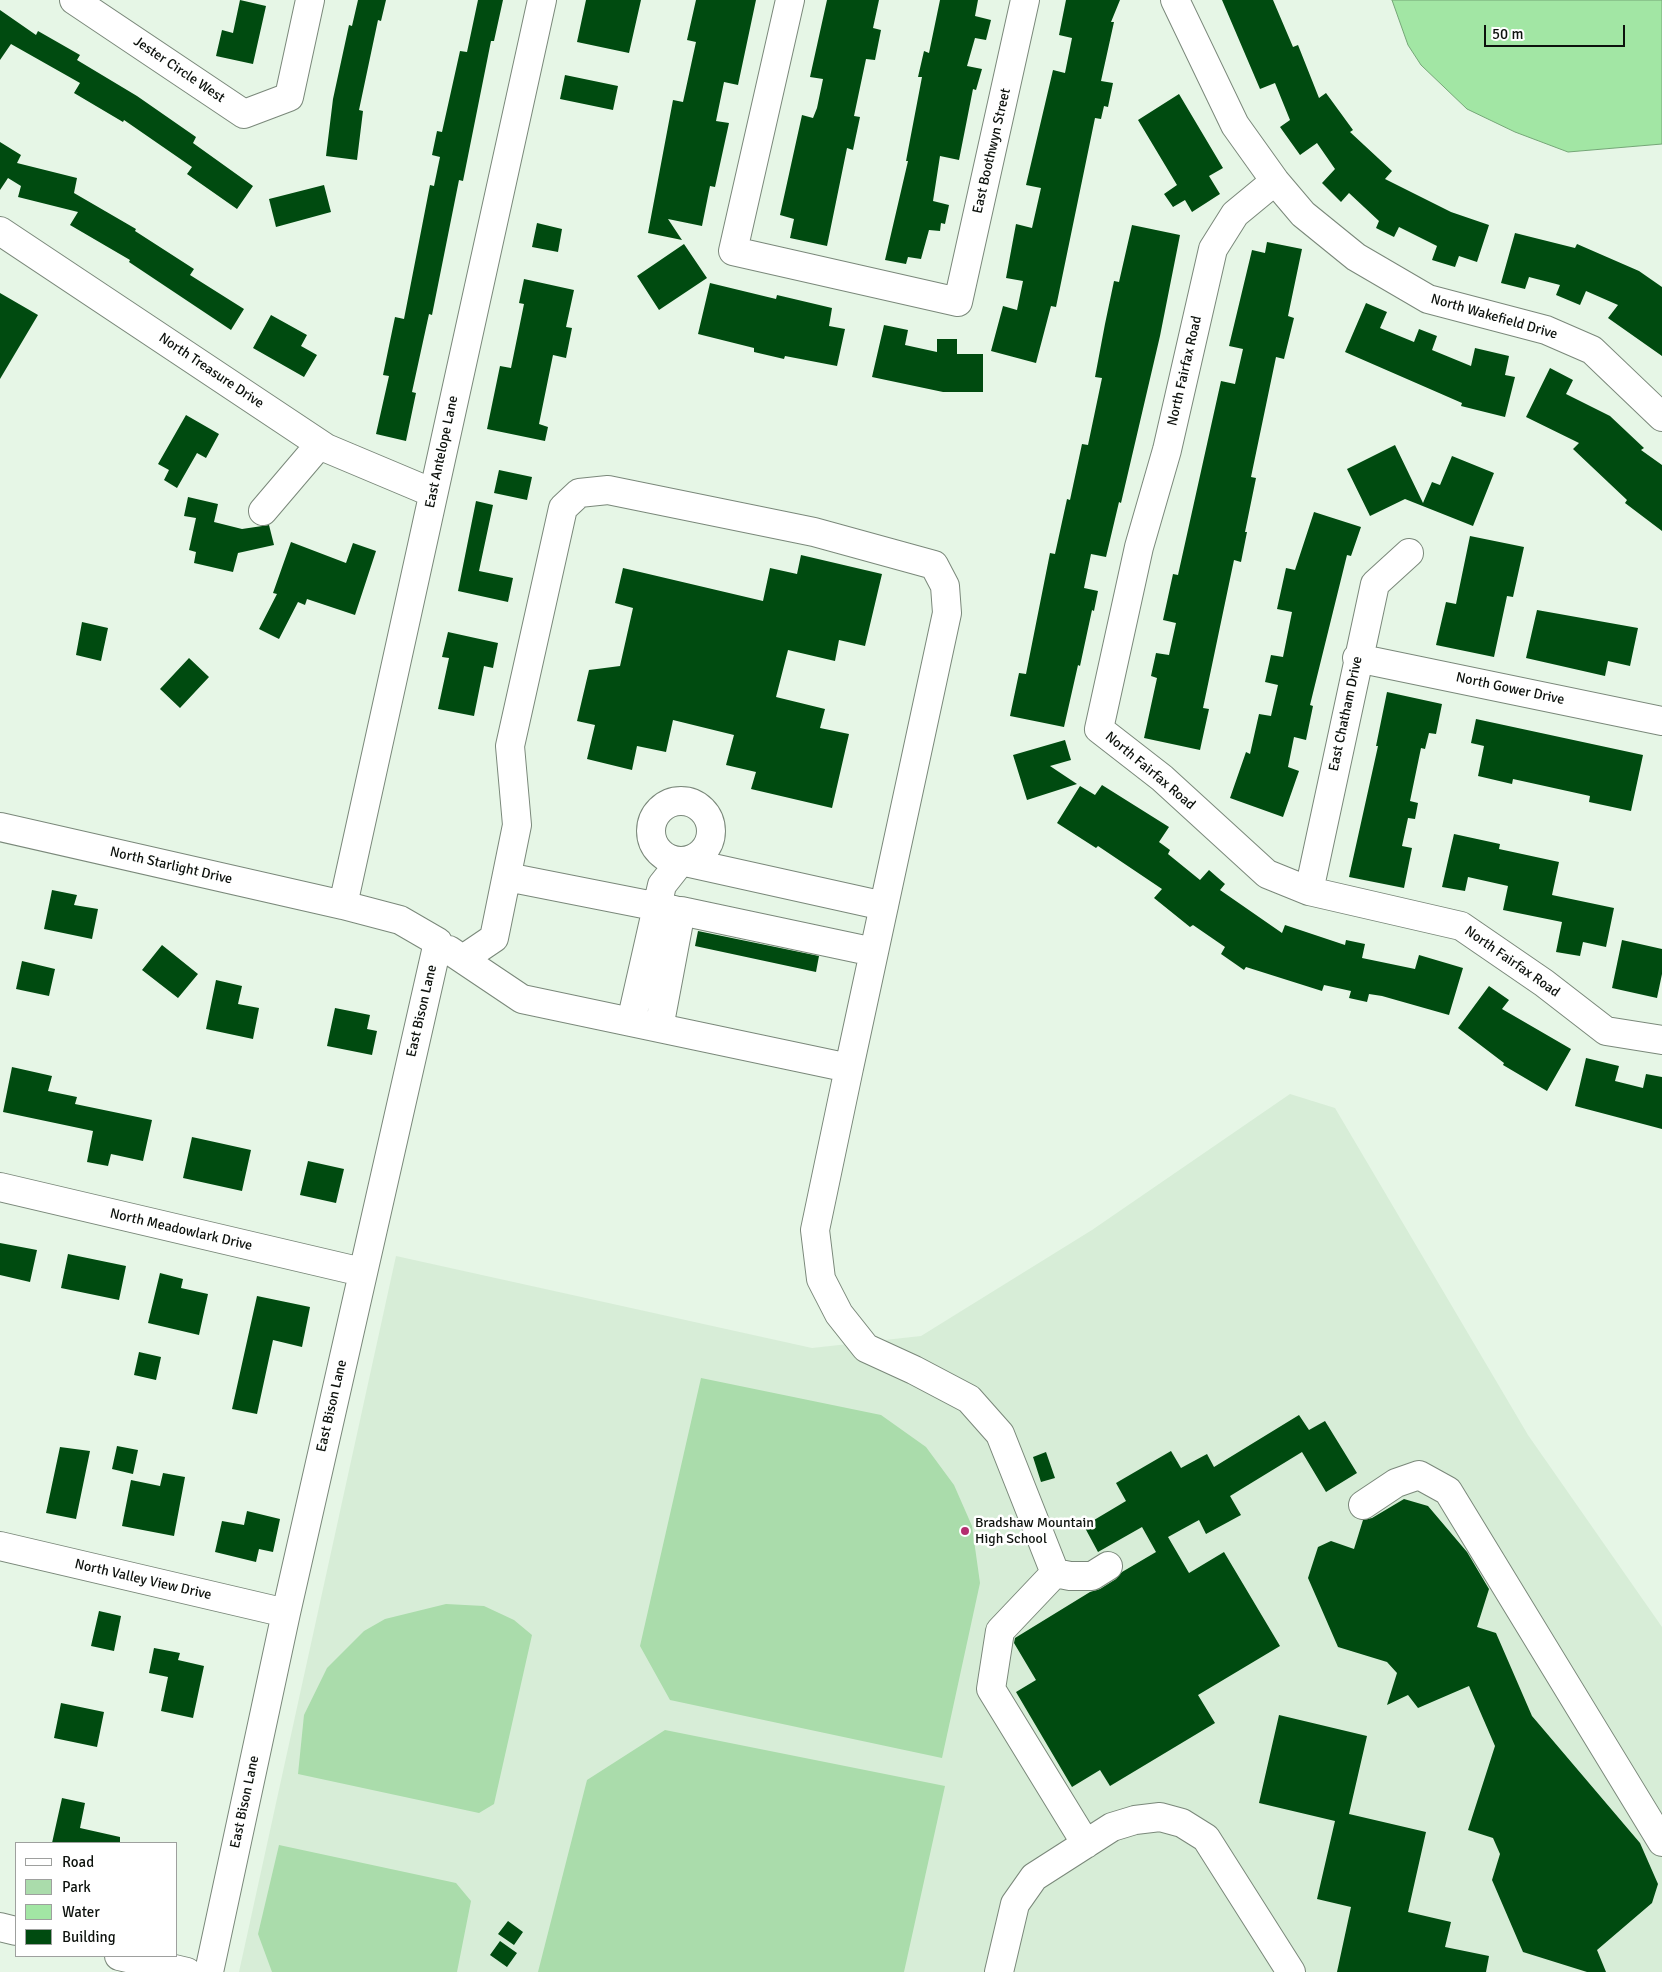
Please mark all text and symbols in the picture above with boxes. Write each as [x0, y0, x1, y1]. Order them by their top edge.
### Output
scale bar [1487, 15, 1628, 47]
text: 50 m [1492, 25, 1523, 43]
street label: Jester Circle West [130, 33, 228, 107]
street label: East Boothwyn Street [969, 87, 1015, 215]
street label: North Wakefield Drive [1429, 291, 1559, 343]
street label: North Fairfax Road [1164, 314, 1206, 428]
street label: North Treasure Drive [155, 330, 267, 412]
street label: East Antelope Lane [422, 394, 462, 510]
street label: East Chatham Drive [1326, 655, 1366, 773]
street label: North Gower Drive [1454, 669, 1566, 709]
street label: North Fairfax Road [1102, 728, 1198, 814]
street label: North Starlight Drive [108, 844, 234, 888]
street label: North Fairfax Road [1461, 923, 1563, 1001]
street label: East Bison Lane [403, 963, 441, 1059]
street label: North Meadowlark Drive [108, 1205, 254, 1255]
street label: East Bison Lane [313, 1358, 351, 1454]
place label: Bradshaw Mountain High School [975, 1515, 1094, 1548]
marker: Bradshaw Mountain High School [959, 1525, 971, 1537]
street label: North Valley View Drive [73, 1556, 213, 1604]
street label: East Bison Lane [227, 1754, 263, 1850]
legend [15, 1842, 178, 1957]
text: Road [62, 1853, 94, 1871]
text: Park [62, 1878, 91, 1896]
text: Water [62, 1903, 100, 1921]
text: Building [62, 1928, 116, 1946]

